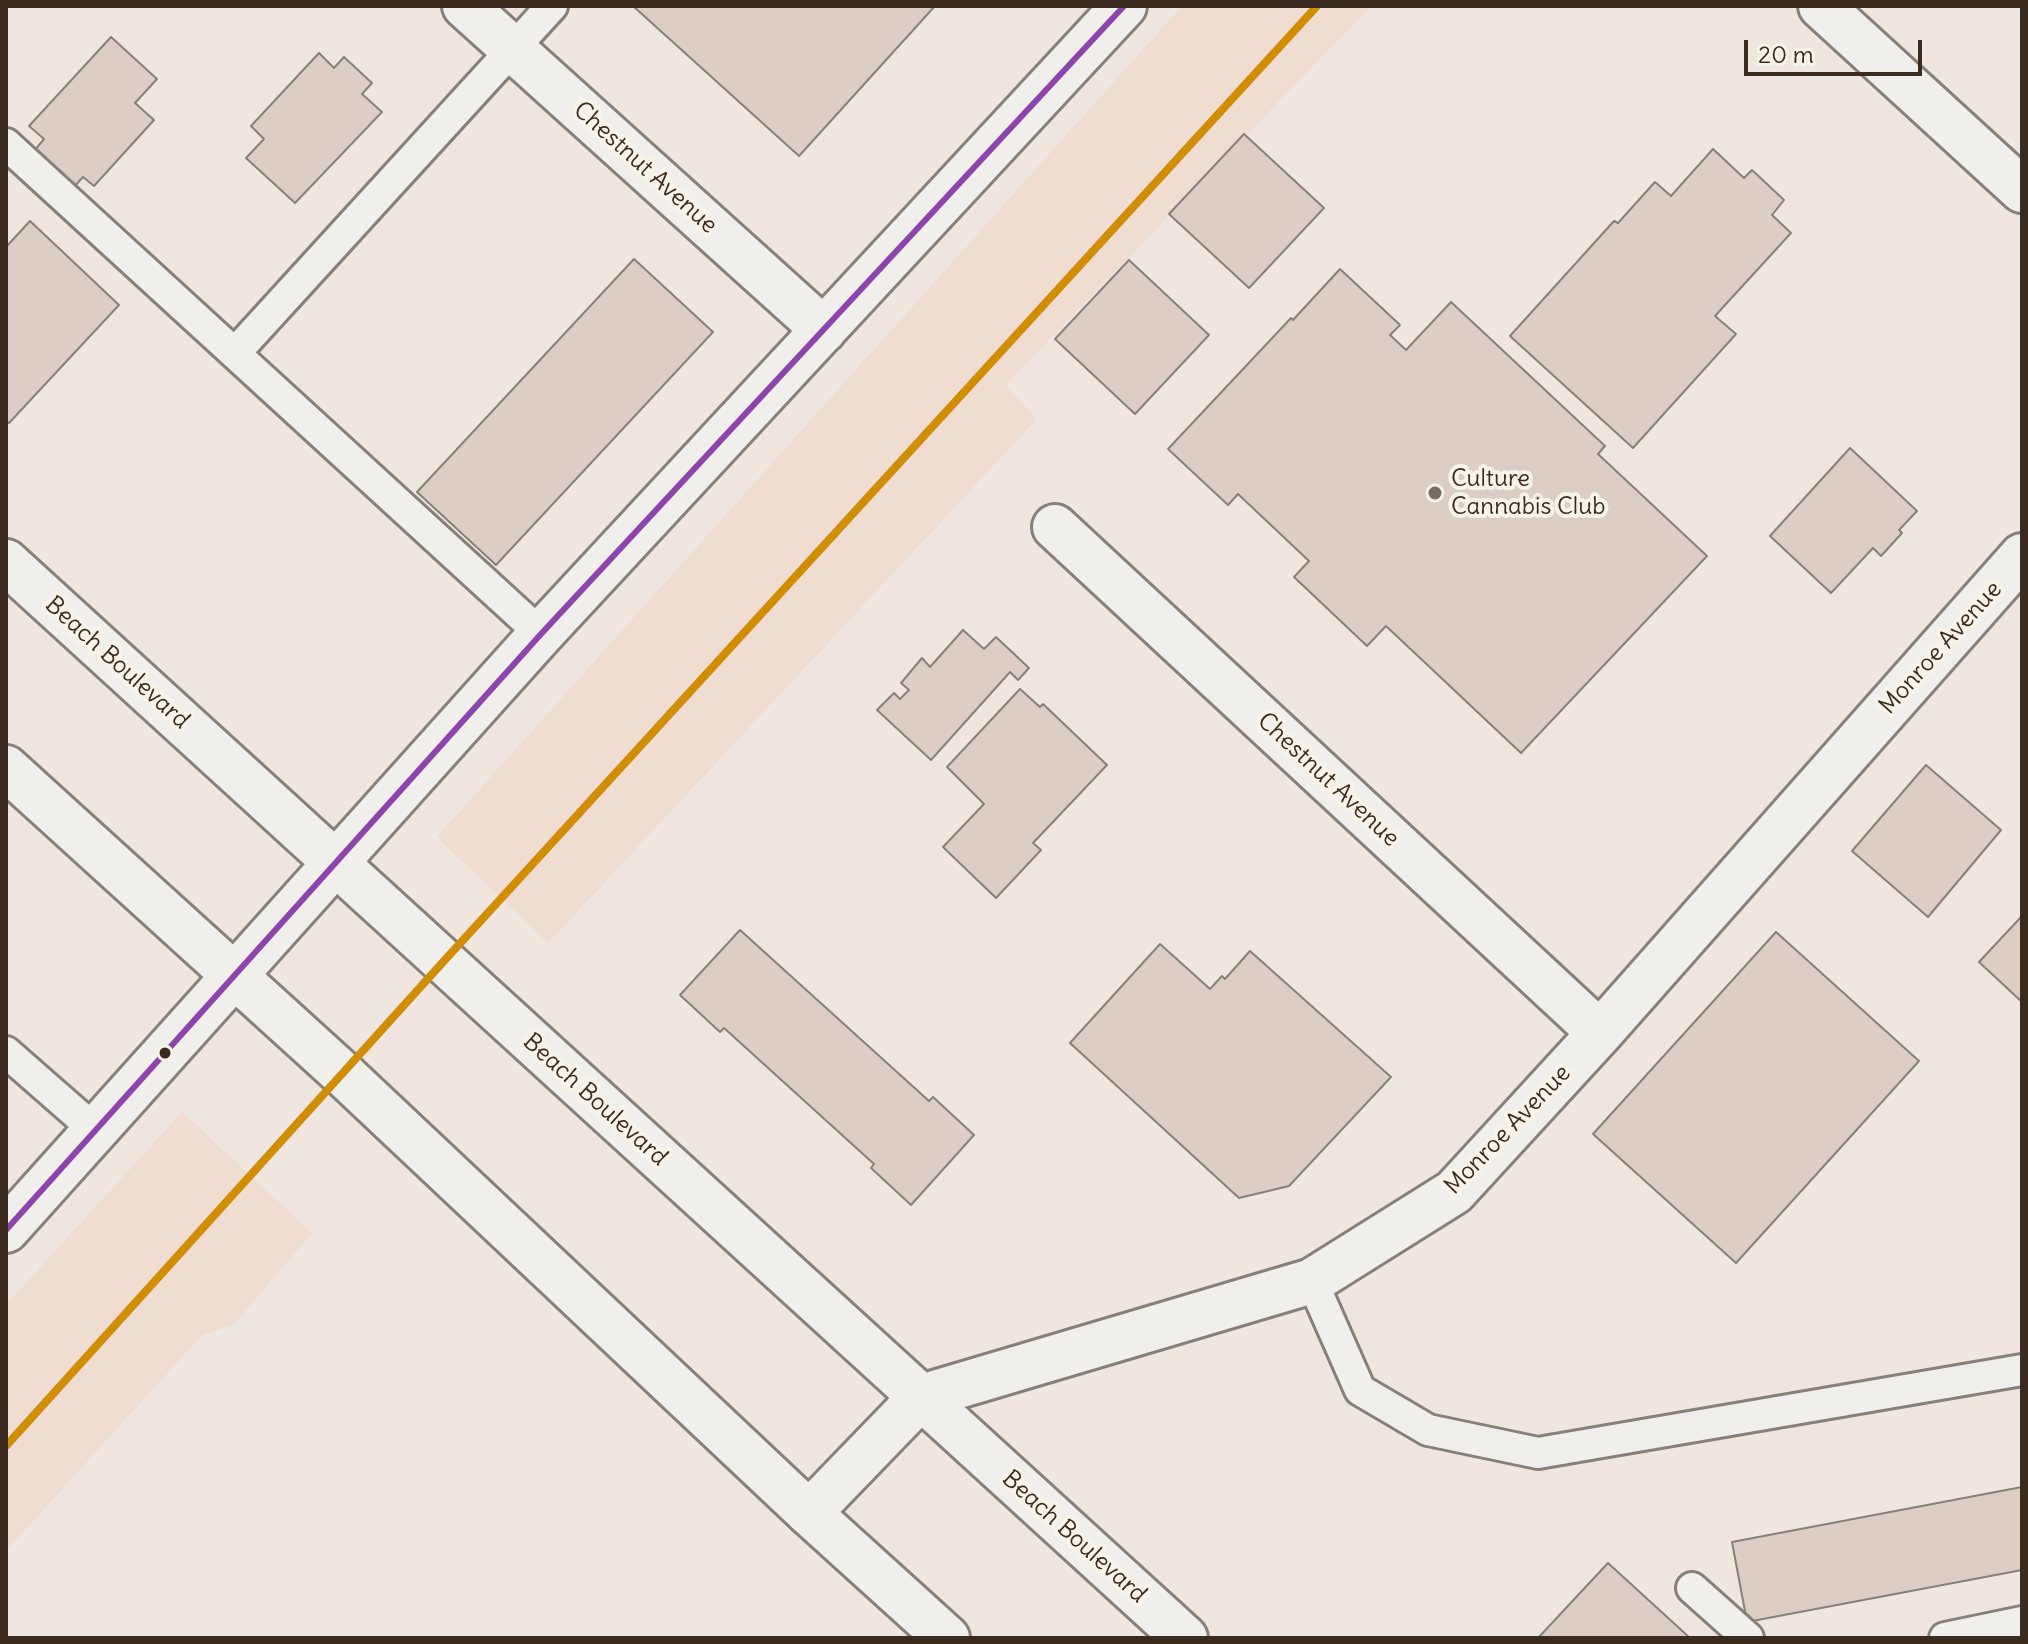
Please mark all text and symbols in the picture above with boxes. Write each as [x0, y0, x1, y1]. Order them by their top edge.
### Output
scale bar [1748, 24, 1926, 74]
text: 20 m [1758, 39, 1814, 69]
street label: Chestnut Avenue [567, 96, 723, 240]
place label: Culture Cannabis Club [1451, 465, 1605, 521]
marker: Culture Cannabis Club [1426, 484, 1444, 502]
street label: Monroe Avenue [1874, 576, 2008, 720]
street label: Beach Boulevard [39, 591, 195, 735]
street label: Chestnut Avenue [1251, 707, 1405, 853]
street label: Beach Boulevard [517, 1028, 673, 1172]
unlabelled marker [157, 1045, 173, 1061]
street label: Monroe Avenue [1439, 1059, 1577, 1201]
street label: Beach Boulevard [996, 1465, 1152, 1609]

